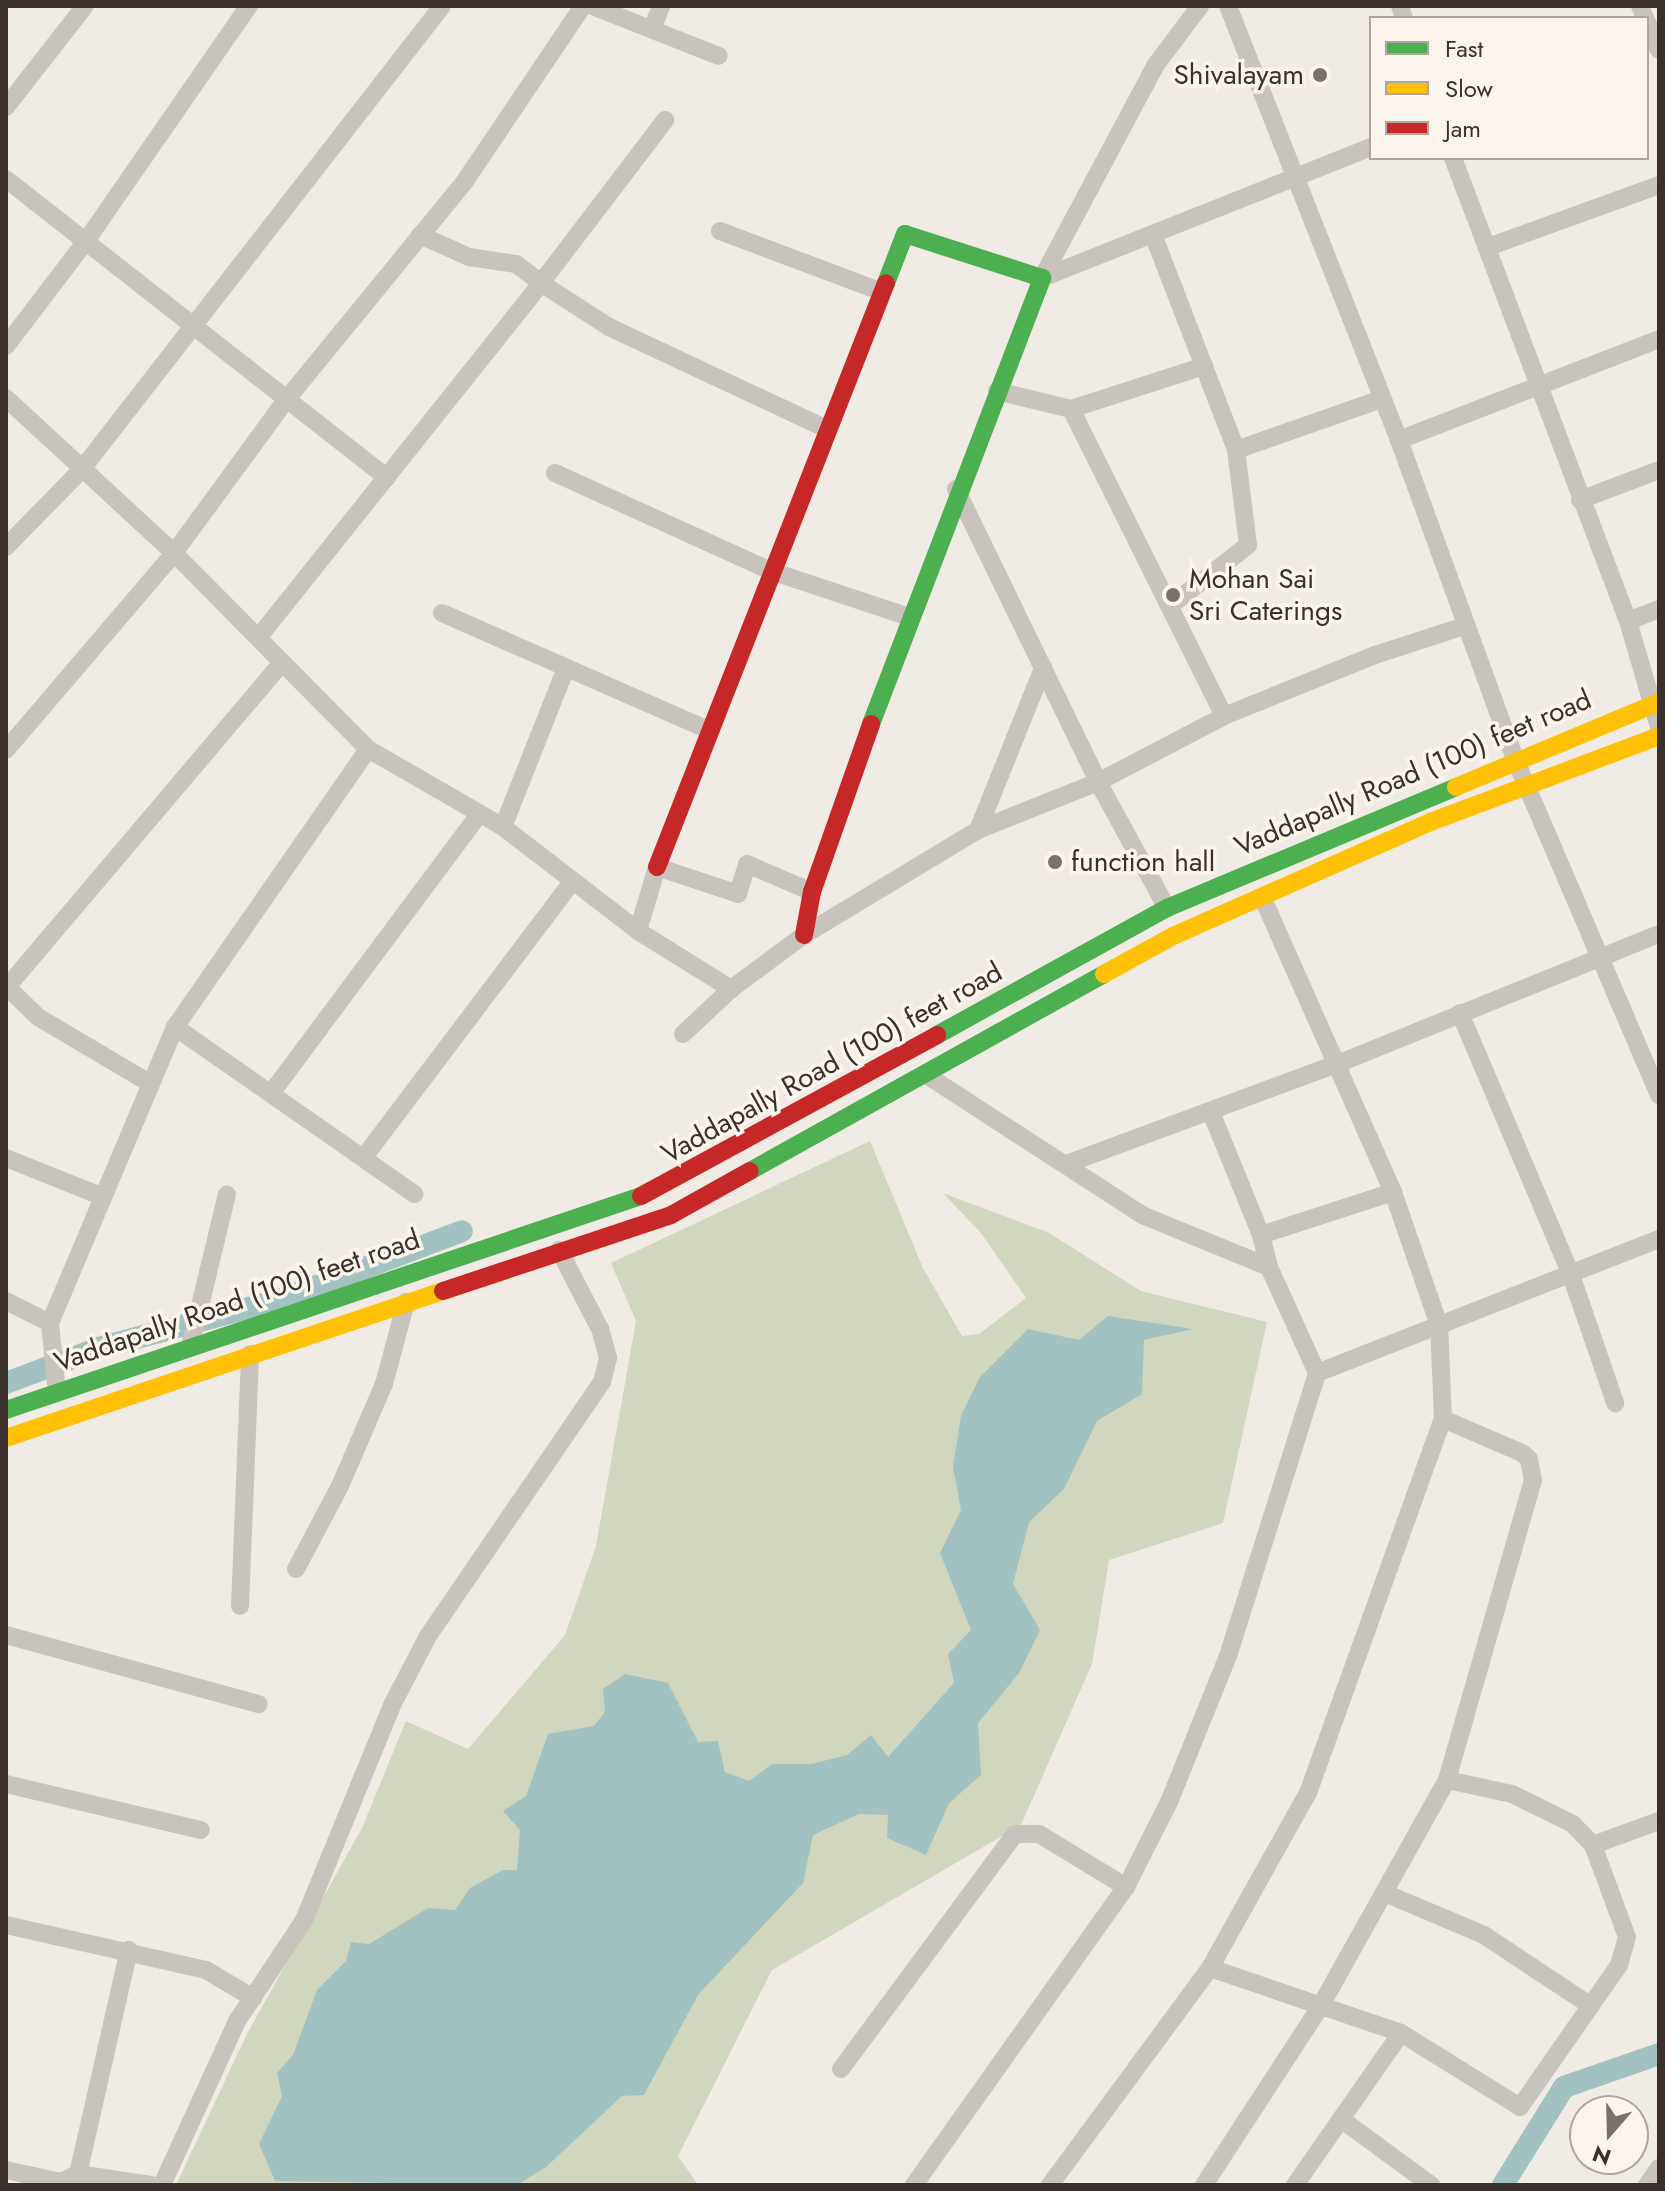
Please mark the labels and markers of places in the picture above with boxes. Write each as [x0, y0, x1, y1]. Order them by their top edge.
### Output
place label: Shivalayam [1173, 58, 1304, 92]
marker: Shivalayam [1311, 66, 1329, 84]
place label: Mohan Sai Sri Caterings [1189, 562, 1342, 628]
marker: Mohan Sai Sri Caterings [1164, 586, 1182, 604]
place label: function hall [1071, 845, 1215, 879]
marker: function hall [1046, 853, 1064, 871]

